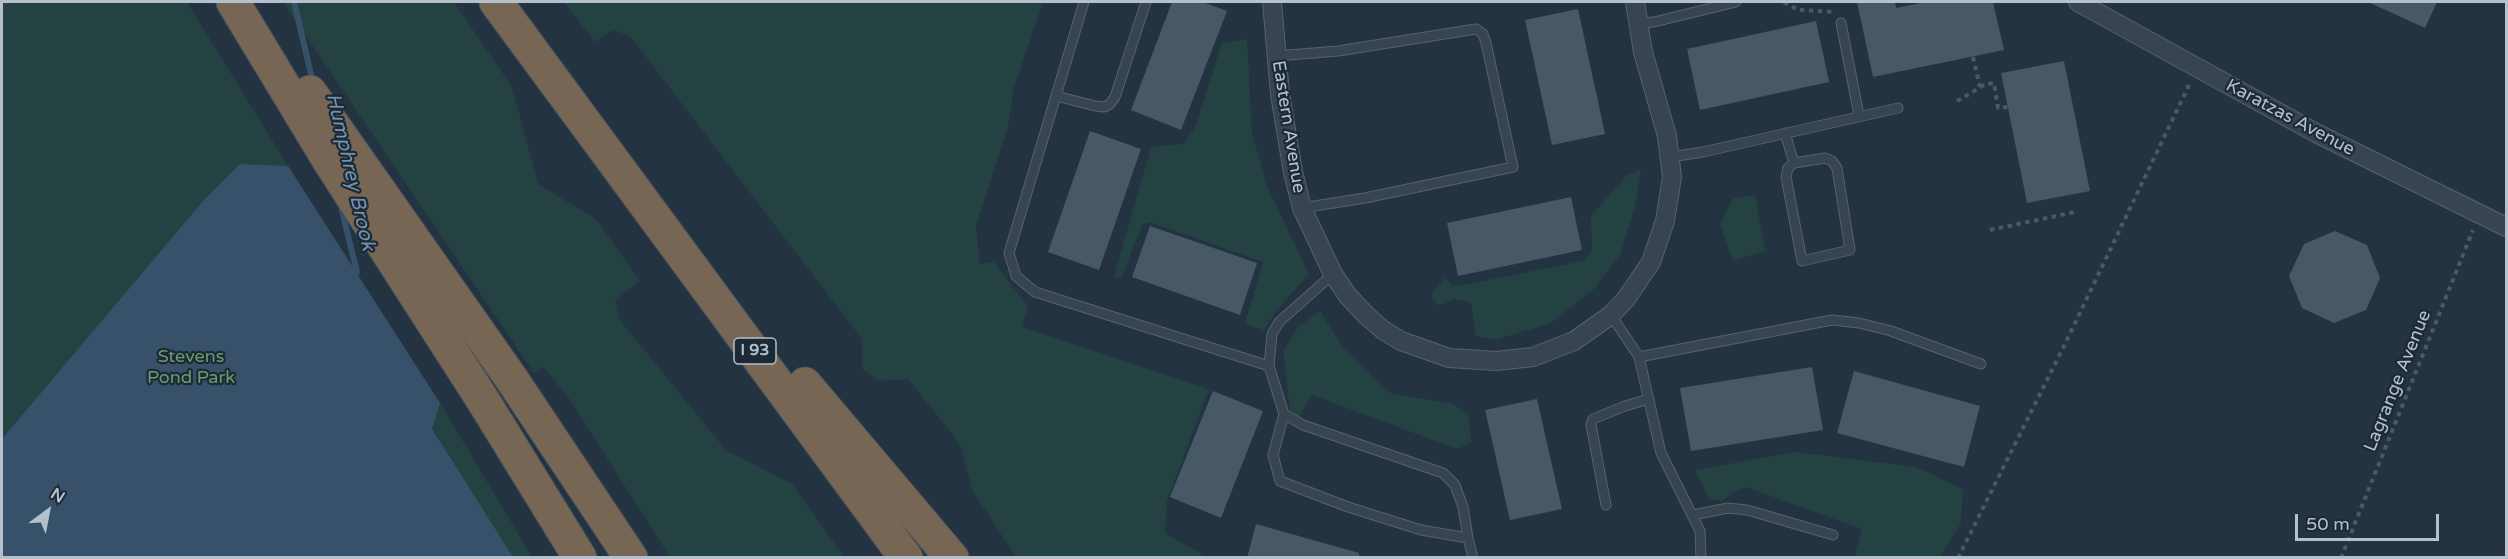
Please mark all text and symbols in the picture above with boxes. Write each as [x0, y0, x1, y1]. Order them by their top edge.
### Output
street label: Eastern Avenue [1267, 59, 1309, 195]
street label: Karatzas Avenue [2222, 75, 2358, 161]
water label: Humphrey Brook [320, 91, 380, 253]
street label: Lagrange Avenue [2360, 307, 2436, 455]
road number: I 93 [734, 338, 776, 364]
park label: Stevens Pond Park [147, 346, 235, 388]
north arrow [18, 481, 78, 541]
text: N [47, 484, 68, 508]
scale bar [2298, 502, 2442, 540]
text: 50 m [2306, 513, 2350, 535]

